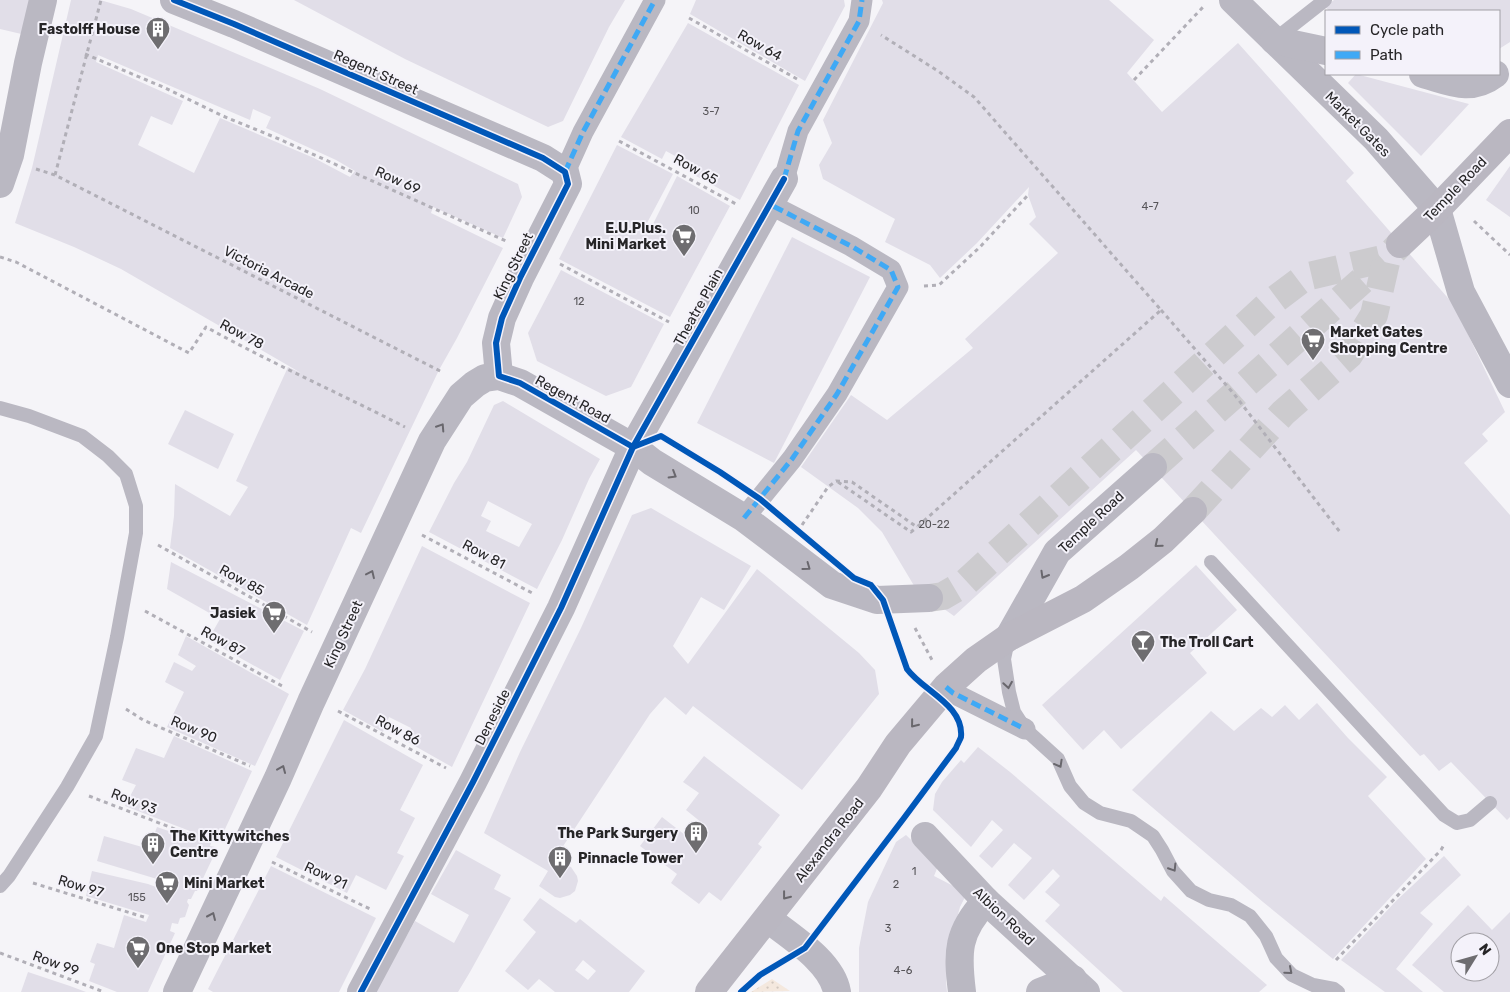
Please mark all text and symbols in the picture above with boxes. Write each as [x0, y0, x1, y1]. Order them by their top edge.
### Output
legend [1325, 10, 1500, 75]
building icon: Fastolff House [145, 16, 171, 50]
place label: Fastolff House [39, 21, 140, 38]
text: Cycle path [1370, 21, 1444, 39]
street label: Row 64 [735, 26, 785, 65]
street label: Regent Street [331, 46, 421, 99]
text: Path [1370, 46, 1403, 64]
street label: Market Gates [1321, 88, 1394, 161]
house number: 3-7 [703, 105, 720, 118]
street label: Row 65 [671, 150, 721, 189]
street label: Temple Road [1420, 154, 1490, 225]
street label: Row 69 [372, 163, 423, 198]
house number: 4-7 [1141, 200, 1159, 213]
house number: 10 [688, 204, 700, 217]
place label: E.U.Plus. Mini Market [586, 220, 666, 253]
supermarket icon: E.U.Plus. Mini Market [671, 223, 697, 257]
street label: King Street [490, 229, 537, 303]
street label: Victoria Arcade [221, 242, 317, 303]
street label: Theatre Plain [670, 266, 727, 349]
house number: 12 [573, 295, 585, 308]
street label: Row 78 [217, 316, 267, 353]
place label: Market Gates Shopping Centre [1330, 324, 1448, 357]
supermarket icon: Market Gates Shopping Centre [1300, 327, 1326, 361]
street label: Regent Road [532, 372, 613, 427]
one-way arrow [435, 424, 444, 433]
one-way arrow [667, 469, 676, 478]
street label: Temple Road [1055, 488, 1128, 557]
house number: 20-22 [918, 518, 950, 531]
street label: Row 81 [459, 536, 508, 573]
one-way arrow [1154, 538, 1163, 547]
street label: Row 85 [216, 561, 267, 600]
one-way arrow [801, 561, 811, 570]
one-way arrow [1041, 569, 1051, 578]
one-way arrow [365, 570, 376, 579]
street label: King Street [320, 597, 367, 671]
supermarket icon: Jasiek [261, 600, 287, 634]
place label: Jasiek [210, 605, 257, 622]
street label: Row 87 [198, 623, 248, 660]
bar icon: The Troll Cart [1130, 629, 1156, 663]
place label: The Troll Cart [1160, 634, 1254, 651]
one-way arrow [1002, 681, 1013, 689]
street label: Deneside [471, 686, 514, 748]
street label: Row 90 [168, 712, 220, 747]
street label: Row 86 [372, 712, 423, 749]
one-way arrow [912, 718, 920, 727]
one-way arrow [1053, 758, 1063, 767]
one-way arrow [275, 765, 286, 774]
street label: Row 93 [108, 785, 159, 818]
street label: Alexandra Road [791, 795, 868, 886]
building icon: The Park Surgery [683, 820, 709, 854]
place label: The Park Surgery [558, 825, 679, 842]
place label: The Kittywitches Centre [170, 828, 290, 861]
building icon: The Kittywitches Centre [140, 831, 166, 865]
building icon: Pinnacle Tower [547, 845, 573, 879]
place label: Pinnacle Tower [578, 850, 684, 867]
street label: Row 91 [302, 858, 350, 893]
one-way arrow [1166, 863, 1176, 872]
house number: 1 [912, 865, 916, 878]
supermarket icon: Mini Market [154, 870, 180, 904]
street label: Row 97 [56, 872, 106, 901]
place label: Mini Market [184, 875, 265, 892]
house number: 2 [893, 878, 899, 891]
street label: Albion Road [969, 884, 1038, 949]
house number: 155 [128, 891, 146, 904]
one-way arrow [782, 891, 791, 900]
one-way arrow [206, 912, 217, 921]
house number: 3 [885, 922, 892, 935]
north arrow [1450, 932, 1500, 982]
supermarket icon: One Stop Market [125, 935, 151, 969]
place label: One Stop Market [156, 940, 272, 957]
text: N [1475, 940, 1495, 959]
street label: Row 99 [30, 947, 81, 980]
house number: 4-6 [894, 964, 913, 977]
one-way arrow [1284, 965, 1293, 974]

